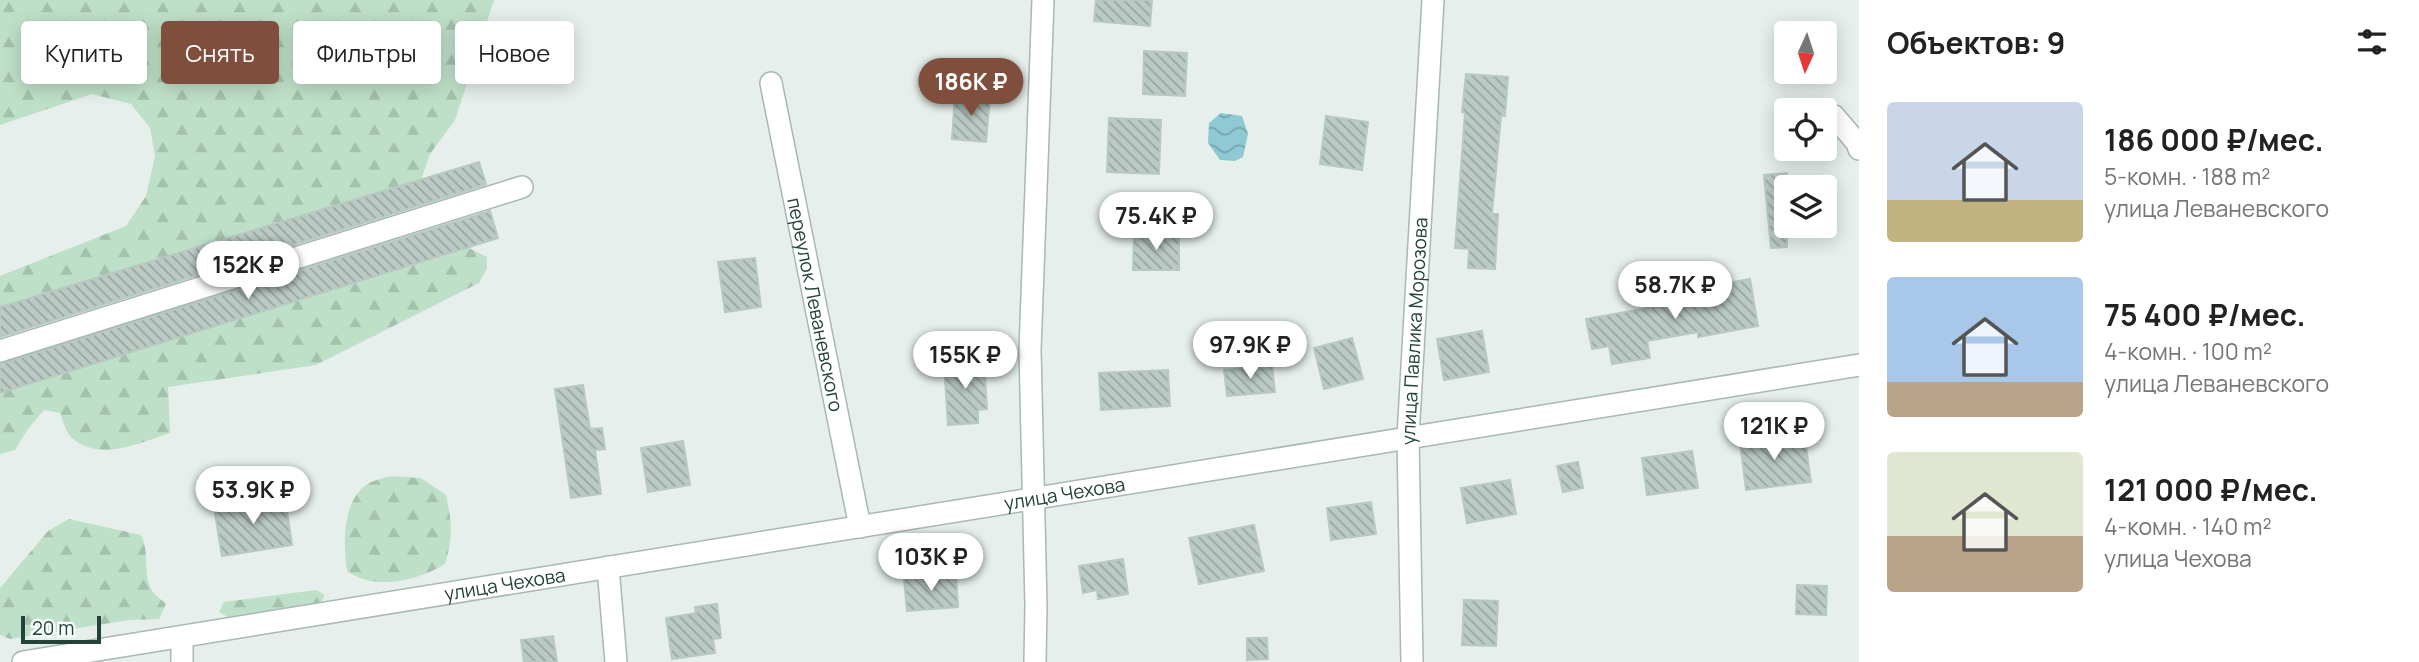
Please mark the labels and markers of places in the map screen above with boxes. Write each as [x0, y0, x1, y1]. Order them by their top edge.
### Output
pin: 186K ₽ [914, 58, 1028, 118]
pin: 75.4K ₽ [1091, 192, 1221, 252]
pin: 152K ₽ [191, 242, 305, 301]
pin: 58.7K ₽ [1610, 262, 1740, 321]
pin: 97.9K ₽ [1185, 322, 1315, 381]
pin: 155K ₽ [908, 332, 1022, 391]
pin: 121K ₽ [1717, 402, 1831, 462]
pin: 53.9K ₽ [188, 466, 318, 526]
pin: 103K ₽ [874, 534, 988, 593]

